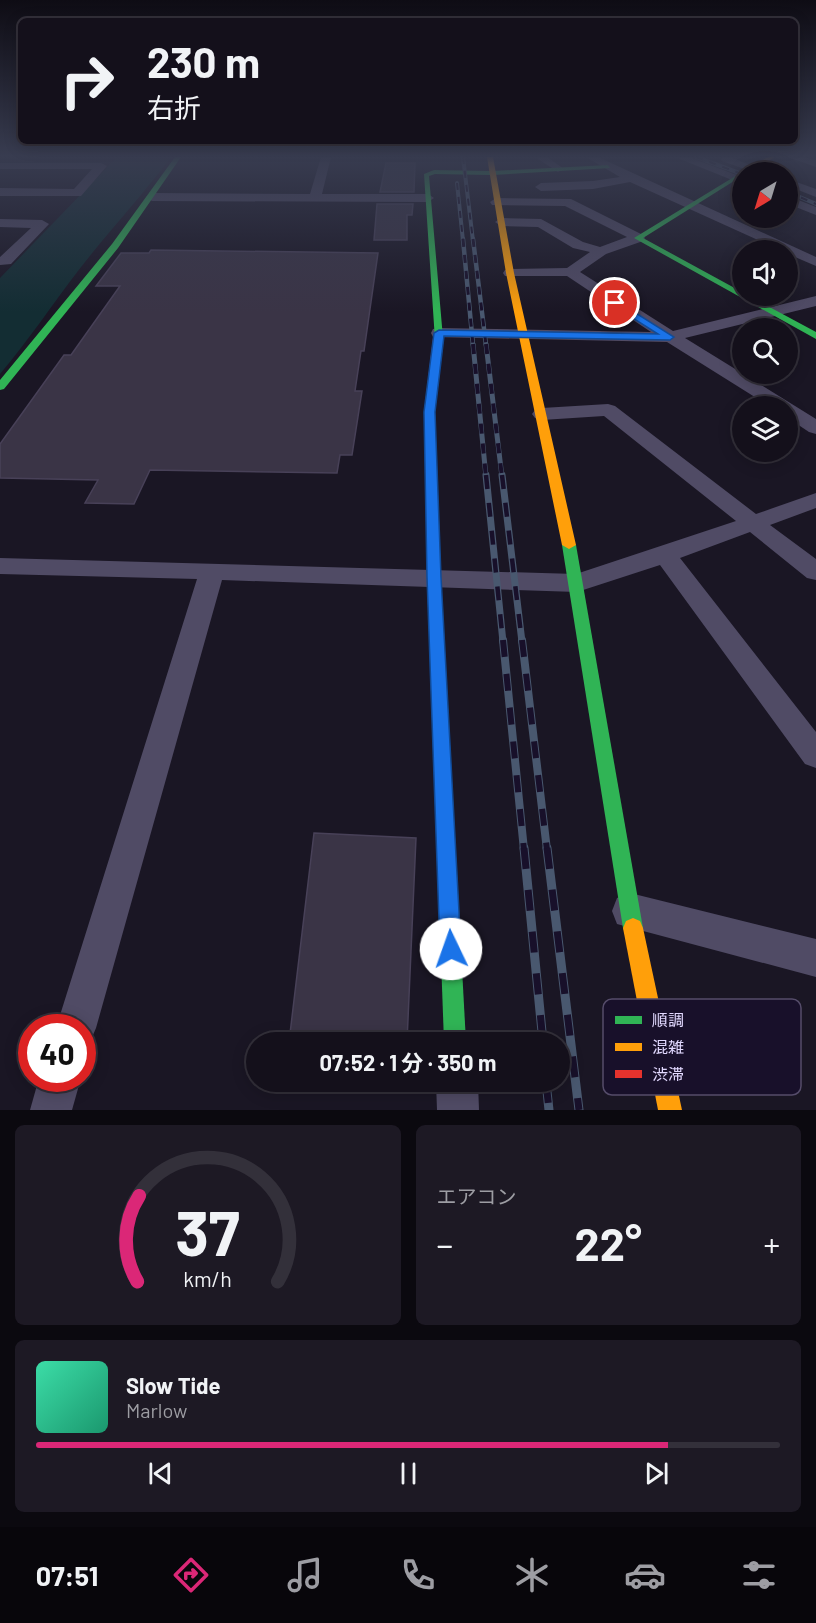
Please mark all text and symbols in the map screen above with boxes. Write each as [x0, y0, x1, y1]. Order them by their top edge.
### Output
text: 230 m [147, 36, 260, 86]
icon: right [48, 42, 126, 120]
text: 右折 [147, 91, 201, 123]
north arrow [732, 162, 798, 228]
map controls [732, 162, 798, 462]
button: sound [732, 240, 798, 306]
pin [589, 277, 640, 328]
icon: arrive [598, 286, 631, 319]
button: search [732, 318, 798, 384]
button: layers [732, 396, 798, 462]
position arrow [419, 917, 483, 981]
legend [603, 999, 801, 1095]
text: 順調 [652, 1010, 684, 1029]
speed limit sign: 40 [18, 1014, 96, 1092]
text: 混雑 [652, 1037, 684, 1056]
text: 07:52 · 1 分 · 350 m [320, 1049, 496, 1075]
text: 渋滞 [652, 1064, 684, 1083]
text: エアコン [437, 1184, 517, 1208]
text: 37 [175, 1194, 240, 1268]
text: 22° [575, 1216, 642, 1270]
text: − [437, 1224, 453, 1264]
text: + [763, 1224, 780, 1264]
text: km/h [183, 1266, 232, 1291]
text: Slow Tide [126, 1372, 221, 1398]
text: Marlow [126, 1398, 187, 1422]
icon: previous [144, 1457, 177, 1490]
icon: pause [392, 1457, 425, 1490]
icon: next [640, 1457, 673, 1490]
icon: directions [170, 1554, 212, 1596]
icon: music [284, 1554, 326, 1596]
icon: phone [397, 1554, 439, 1596]
icon: climate [511, 1554, 553, 1596]
icon: car [624, 1554, 666, 1596]
icon: filters [738, 1554, 780, 1596]
text: 07:51 [36, 1559, 98, 1591]

